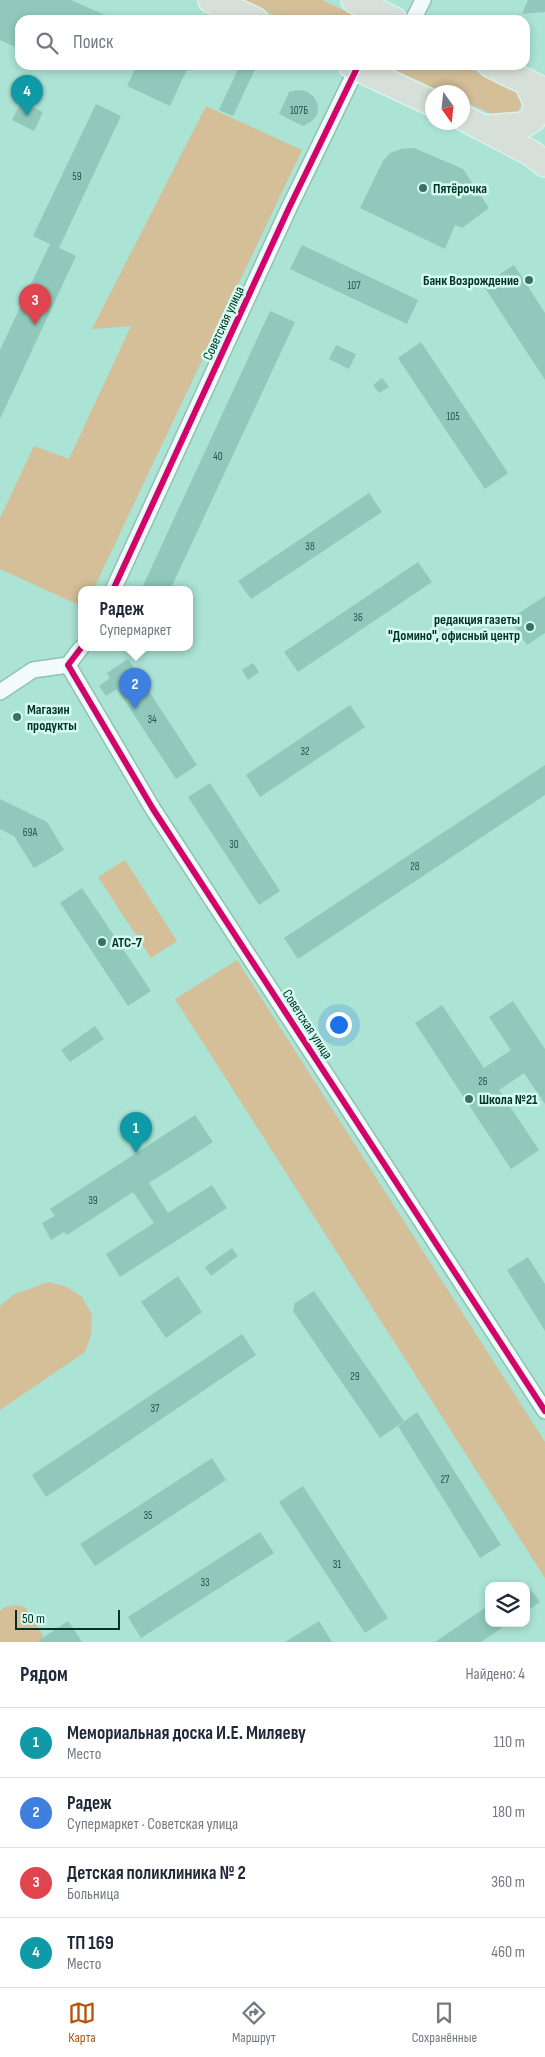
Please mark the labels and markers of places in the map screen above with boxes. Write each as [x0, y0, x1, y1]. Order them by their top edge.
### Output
pin: 4 [11, 75, 43, 116]
place label: Пятёрочка [433, 180, 487, 197]
marker: Пятёрочка [417, 182, 429, 194]
place label: Банк Возрождение [423, 272, 519, 289]
marker: Банк Возрождение [523, 274, 535, 286]
pin: 3 [19, 284, 51, 325]
place label: редакция газеты "Домино", офисный центр [388, 611, 520, 644]
marker: редакция газеты "Домино", офисный центр [524, 621, 536, 633]
pin: 2 [119, 668, 151, 709]
place label: Магазин продукты [27, 701, 77, 734]
marker: Магазин продукты [11, 711, 23, 723]
place label: АТС-7 [111, 934, 143, 951]
marker: АТС-7 [96, 936, 108, 948]
place label: Школа №21 [479, 1091, 538, 1108]
marker: Школа №21 [463, 1093, 475, 1105]
pin: 1 [120, 1112, 152, 1153]

